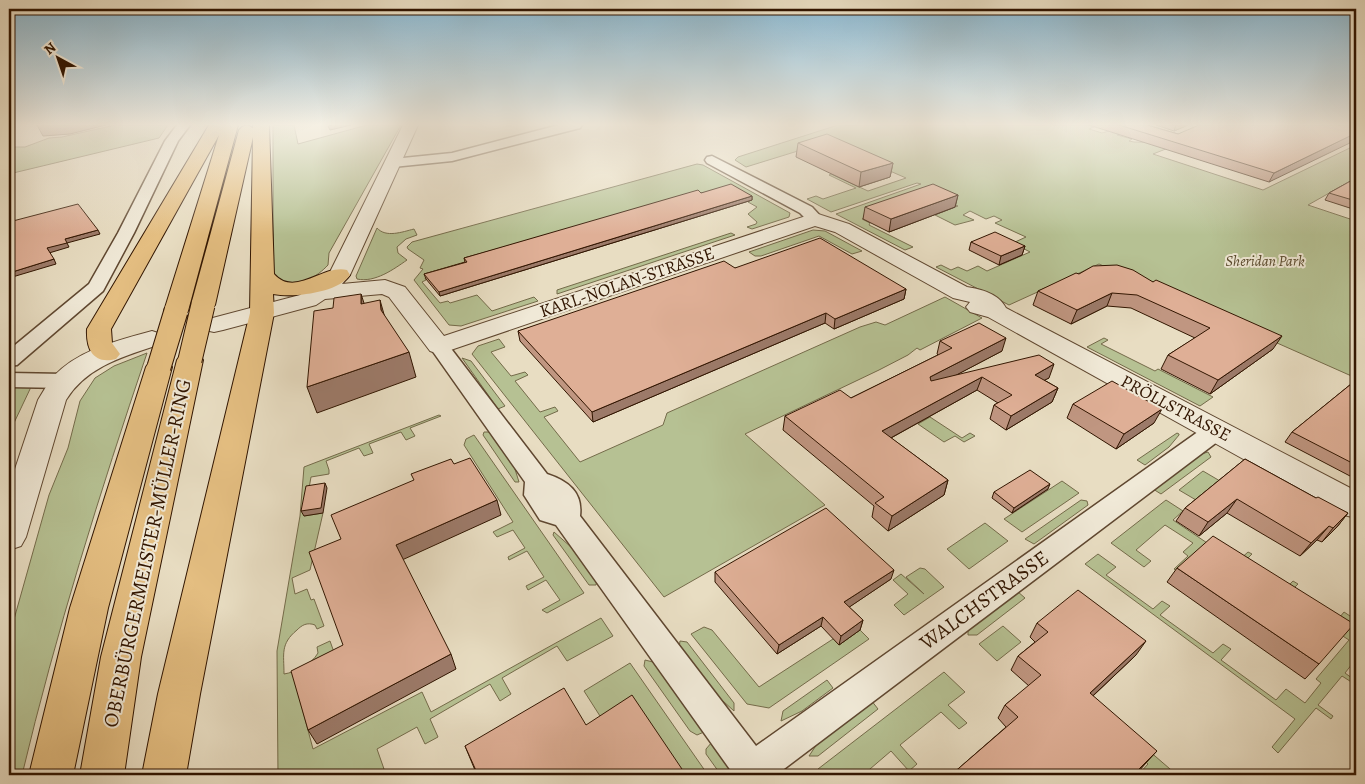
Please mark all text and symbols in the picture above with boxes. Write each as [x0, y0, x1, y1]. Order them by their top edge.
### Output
north arrow [32, 32, 82, 82]
text: N [40, 38, 60, 59]
street label: KARL-NOLAN-STRASSE [536, 241, 718, 323]
park label: Sheridan Park [1225, 251, 1305, 271]
street label: PRÖLLSTRASSE [1117, 369, 1235, 447]
street label: OBERBÜRGERMEISTER-MÜLLER-RING [96, 376, 198, 730]
street label: WALCHSTRASSE [913, 544, 1054, 657]

